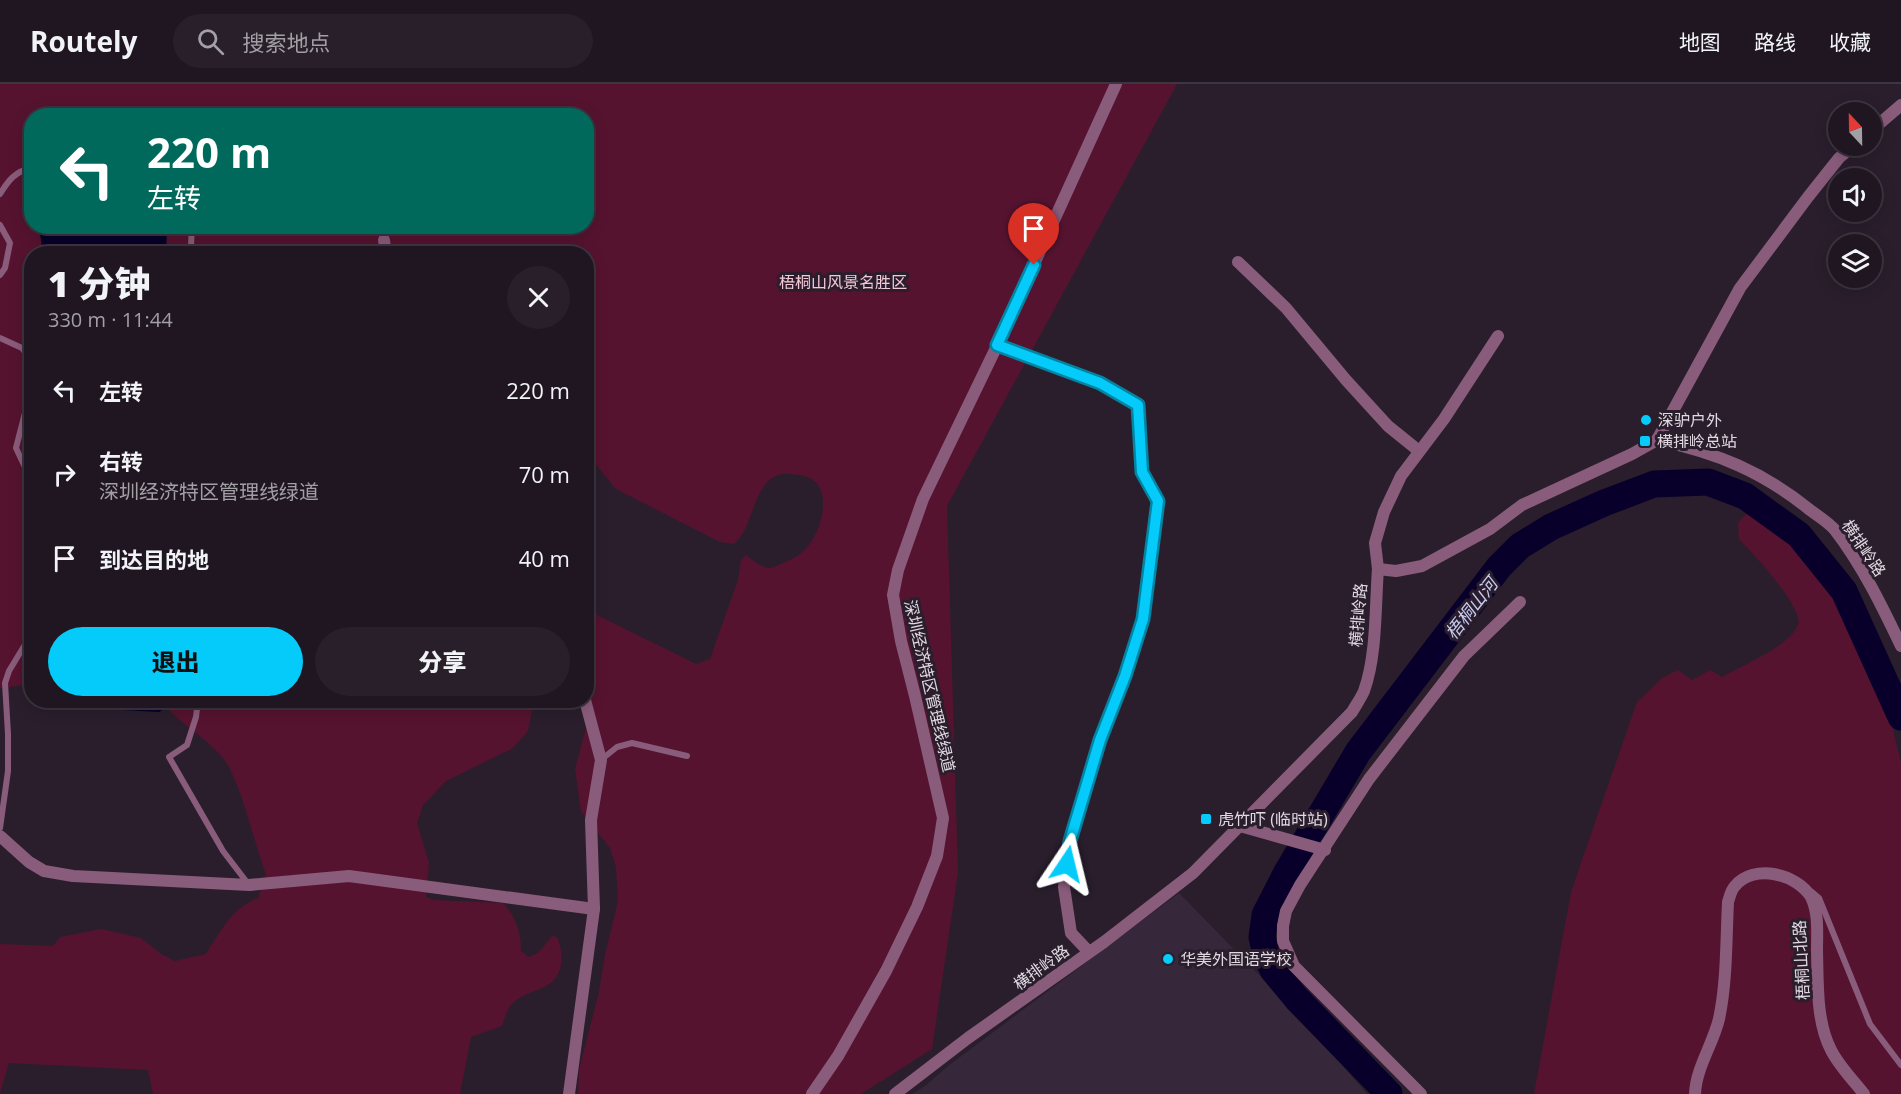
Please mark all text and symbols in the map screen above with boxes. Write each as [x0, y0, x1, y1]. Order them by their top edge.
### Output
search box [173, 14, 593, 68]
text: Routely [30, 22, 137, 60]
icon: search [194, 25, 227, 58]
text: 搜索地点 [242, 27, 330, 57]
text: 地图 [1679, 28, 1721, 56]
text: 路线 [1754, 28, 1796, 56]
text: 收藏 [1829, 28, 1871, 56]
north arrow [1828, 102, 1882, 156]
map controls [1828, 102, 1882, 288]
text: 220 m [147, 123, 271, 180]
icon: left [48, 132, 126, 210]
button: sound [1828, 168, 1882, 222]
text: 左转 [147, 179, 201, 216]
pin [1008, 203, 1059, 265]
icon: arrive [1017, 212, 1050, 245]
button: layers [1828, 234, 1882, 288]
text: 1 分钟 [48, 259, 150, 308]
button: close [507, 266, 570, 329]
park label: 梧桐山风景名胜区 [779, 271, 907, 293]
text: 330 m · 11:44 [48, 306, 173, 333]
icon: left [48, 374, 81, 407]
text: 220 m [506, 375, 570, 405]
text: 左转 [99, 376, 143, 406]
place label: 深驴户外 [1658, 409, 1722, 431]
marker: 深驴户外 [1639, 413, 1653, 427]
place label: 横排岭总站 [1657, 430, 1737, 452]
marker: 横排岭总站 [1638, 434, 1652, 448]
text: 右转 [99, 446, 143, 476]
icon: right [48, 458, 81, 491]
text: 70 m [519, 459, 570, 489]
text: 深圳经济特区管理线绿道 [99, 478, 319, 505]
street label: 横排岭路 [1837, 515, 1891, 581]
icon: arrive [48, 542, 81, 575]
text: 40 m [519, 543, 570, 573]
text: 到达目的地 [99, 544, 209, 574]
water label: 梧桐山河 [1439, 570, 1504, 644]
street label: 横排岭路 [1344, 582, 1372, 648]
street label: 深圳经济特区管理线绿道 [899, 598, 961, 774]
button: 退出 [48, 627, 303, 696]
button: 分享 [315, 627, 570, 696]
place label: 虎竹吓 (临时站) [1218, 808, 1328, 830]
marker: 虎竹吓 (临时站) [1199, 812, 1213, 826]
position arrow [1035, 832, 1099, 896]
street label: 梧桐山北路 [1788, 919, 1814, 1001]
street label: 横排岭路 [1009, 939, 1073, 995]
place label: 华美外国语学校 [1180, 948, 1292, 970]
marker: 华美外国语学校 [1161, 952, 1175, 966]

